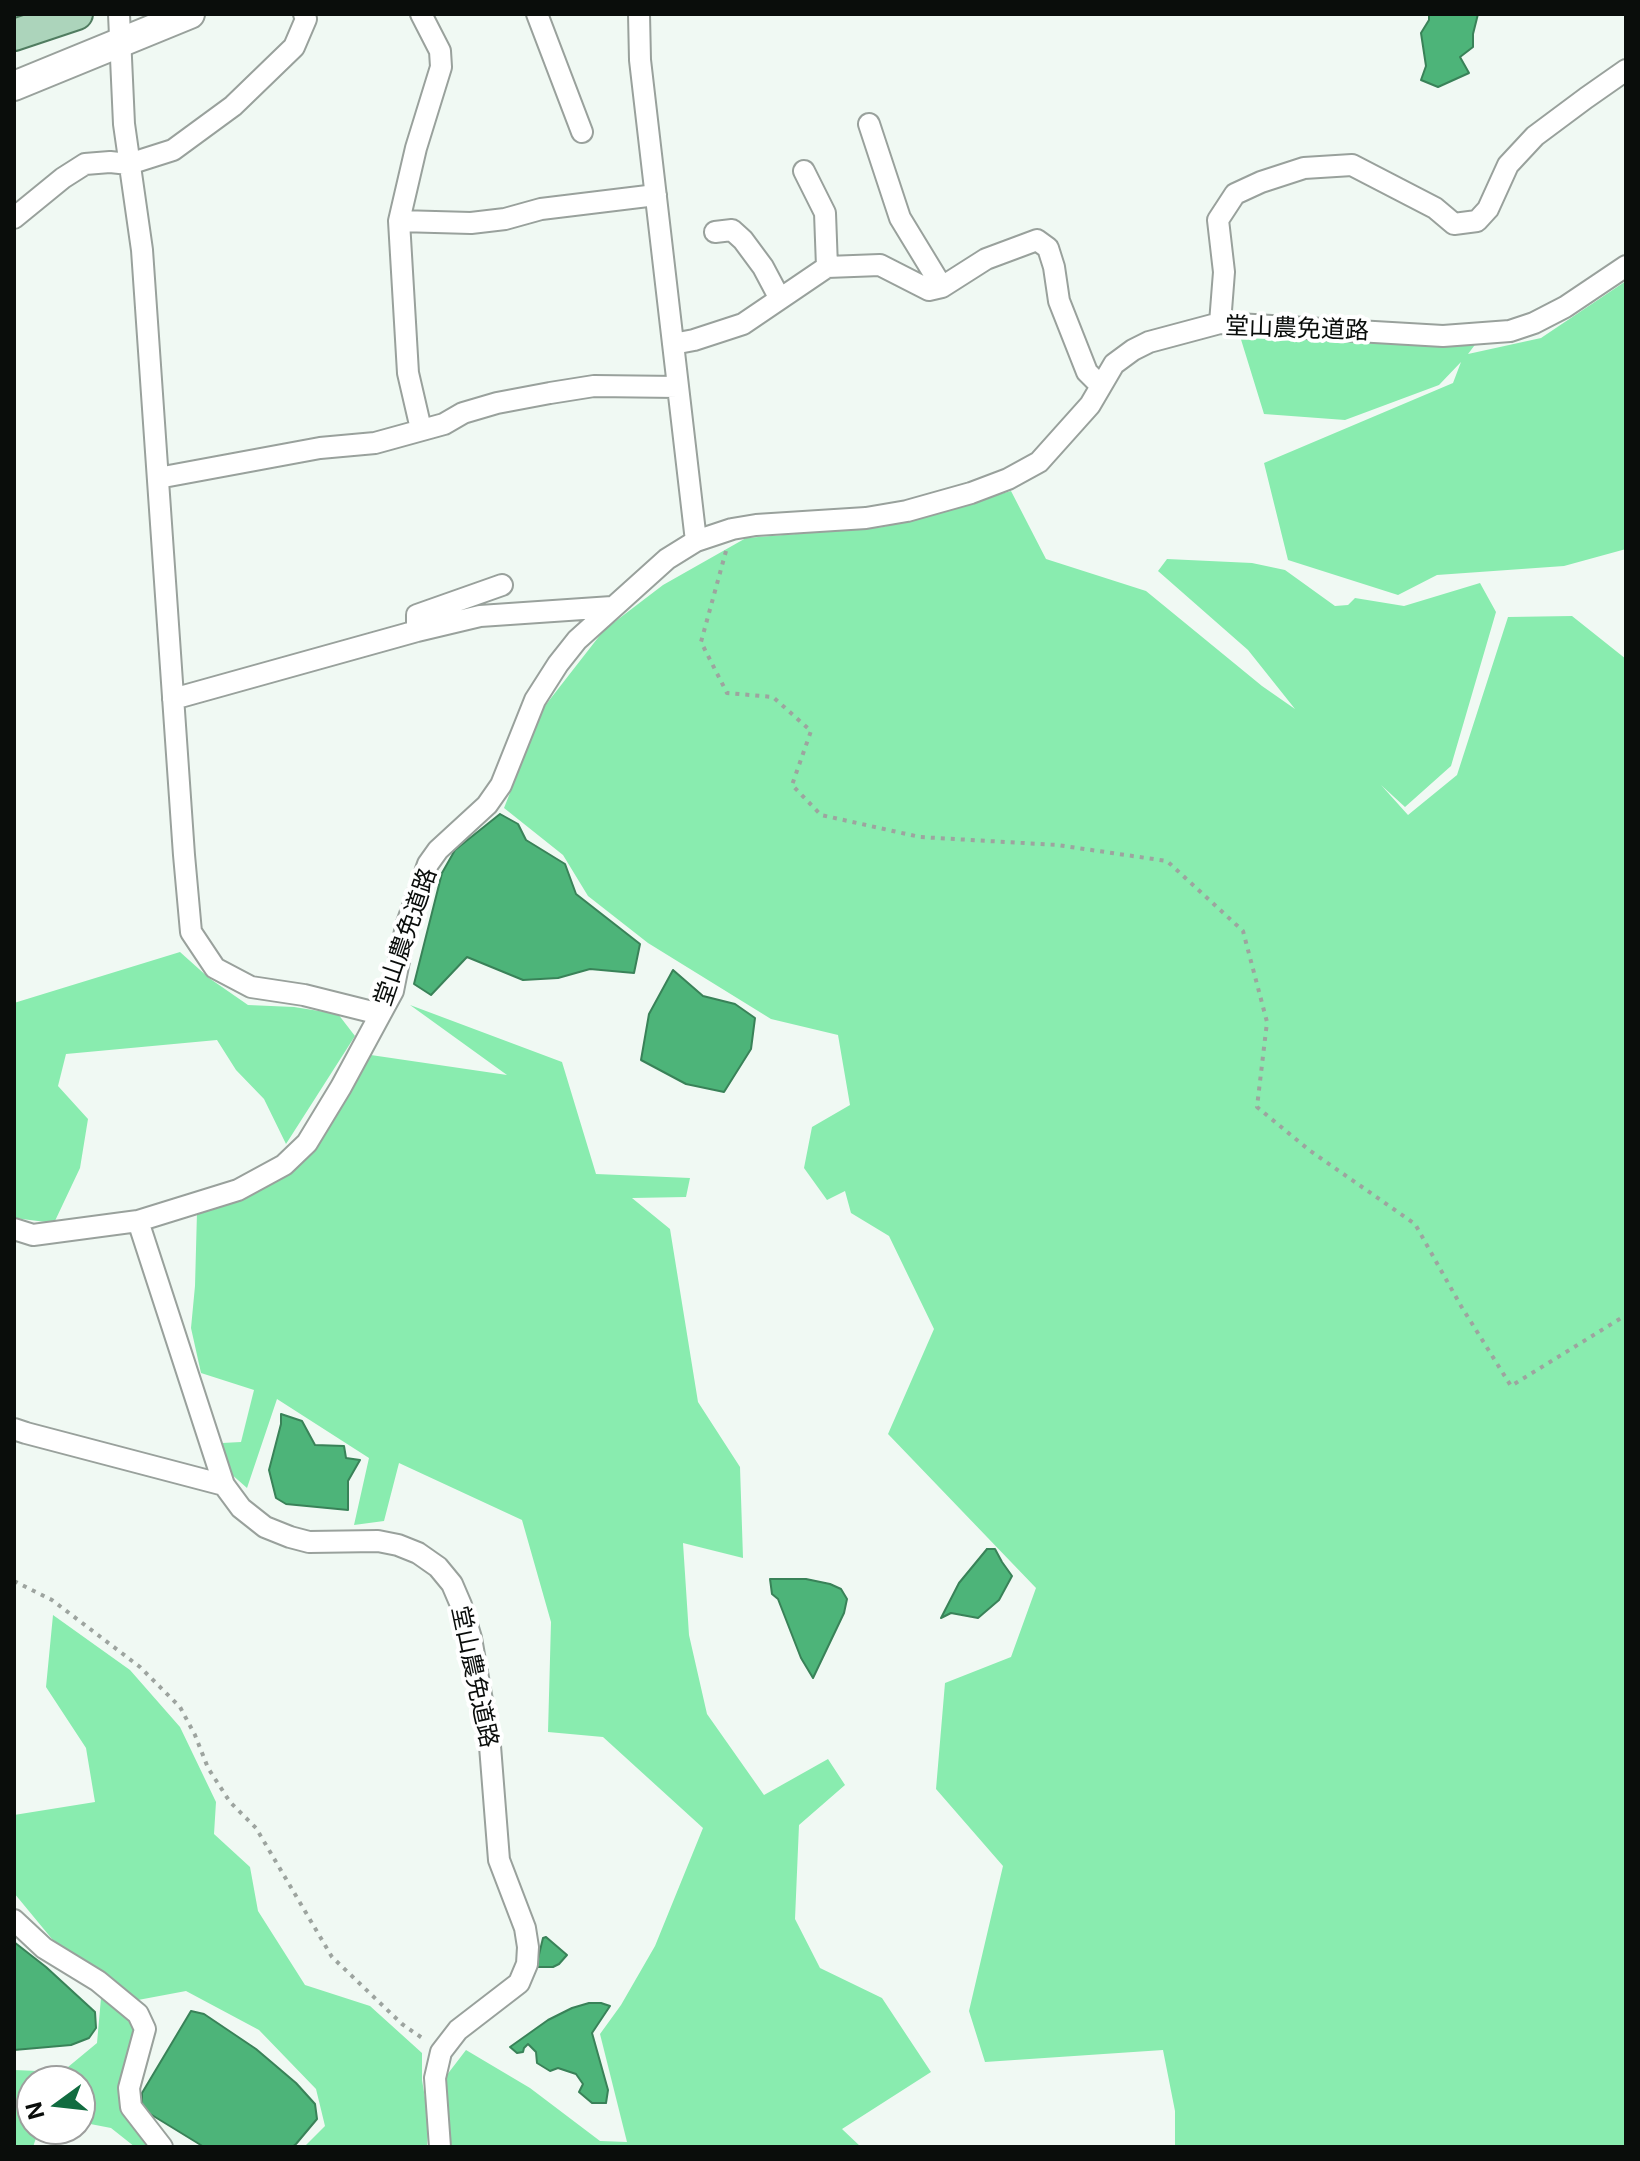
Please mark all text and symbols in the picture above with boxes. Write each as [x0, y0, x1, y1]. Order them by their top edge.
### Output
street label: 堂山農免道路 [1225, 312, 1369, 346]
street label: 堂山農免道路 [369, 864, 443, 1010]
street label: 堂山農免道路 [445, 1604, 503, 1750]
north arrow [16, 2065, 96, 2145]
text: N [20, 2099, 49, 2122]

